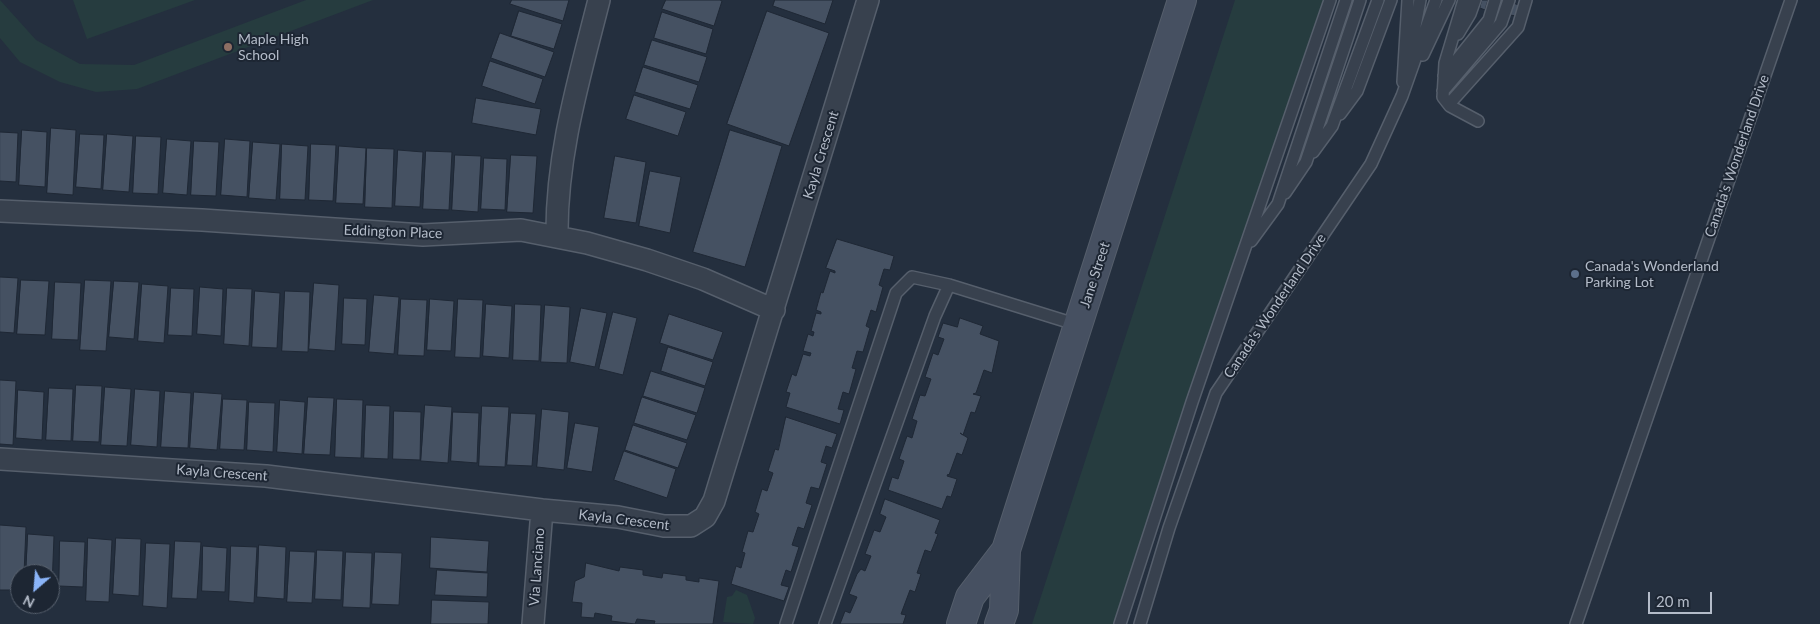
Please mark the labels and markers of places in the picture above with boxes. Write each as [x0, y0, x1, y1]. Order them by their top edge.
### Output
place label: Maple High School [238, 31, 309, 64]
marker: Maple High School [222, 41, 234, 53]
place label: Canada's Wonderland Parking Lot [1585, 258, 1719, 290]
marker: Canada's Wonderland Parking Lot [1569, 268, 1581, 280]

